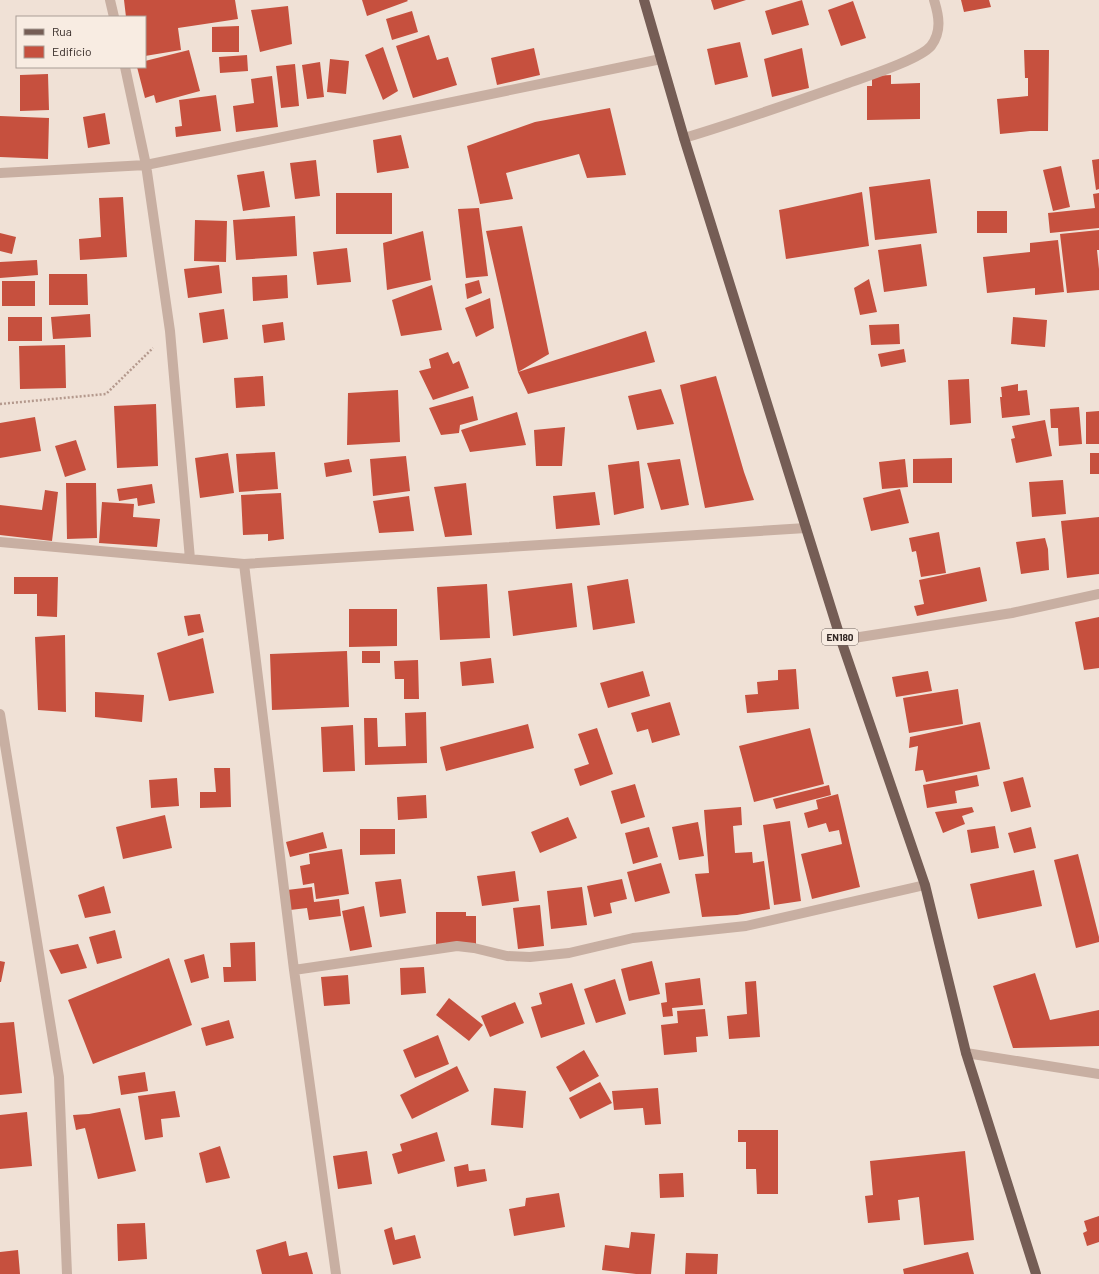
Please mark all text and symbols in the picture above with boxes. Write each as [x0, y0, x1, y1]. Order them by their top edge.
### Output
legend [16, 16, 146, 68]
text: Rua [52, 24, 72, 38]
text: Edifício [52, 44, 92, 58]
road number: EN180 [822, 629, 858, 645]

